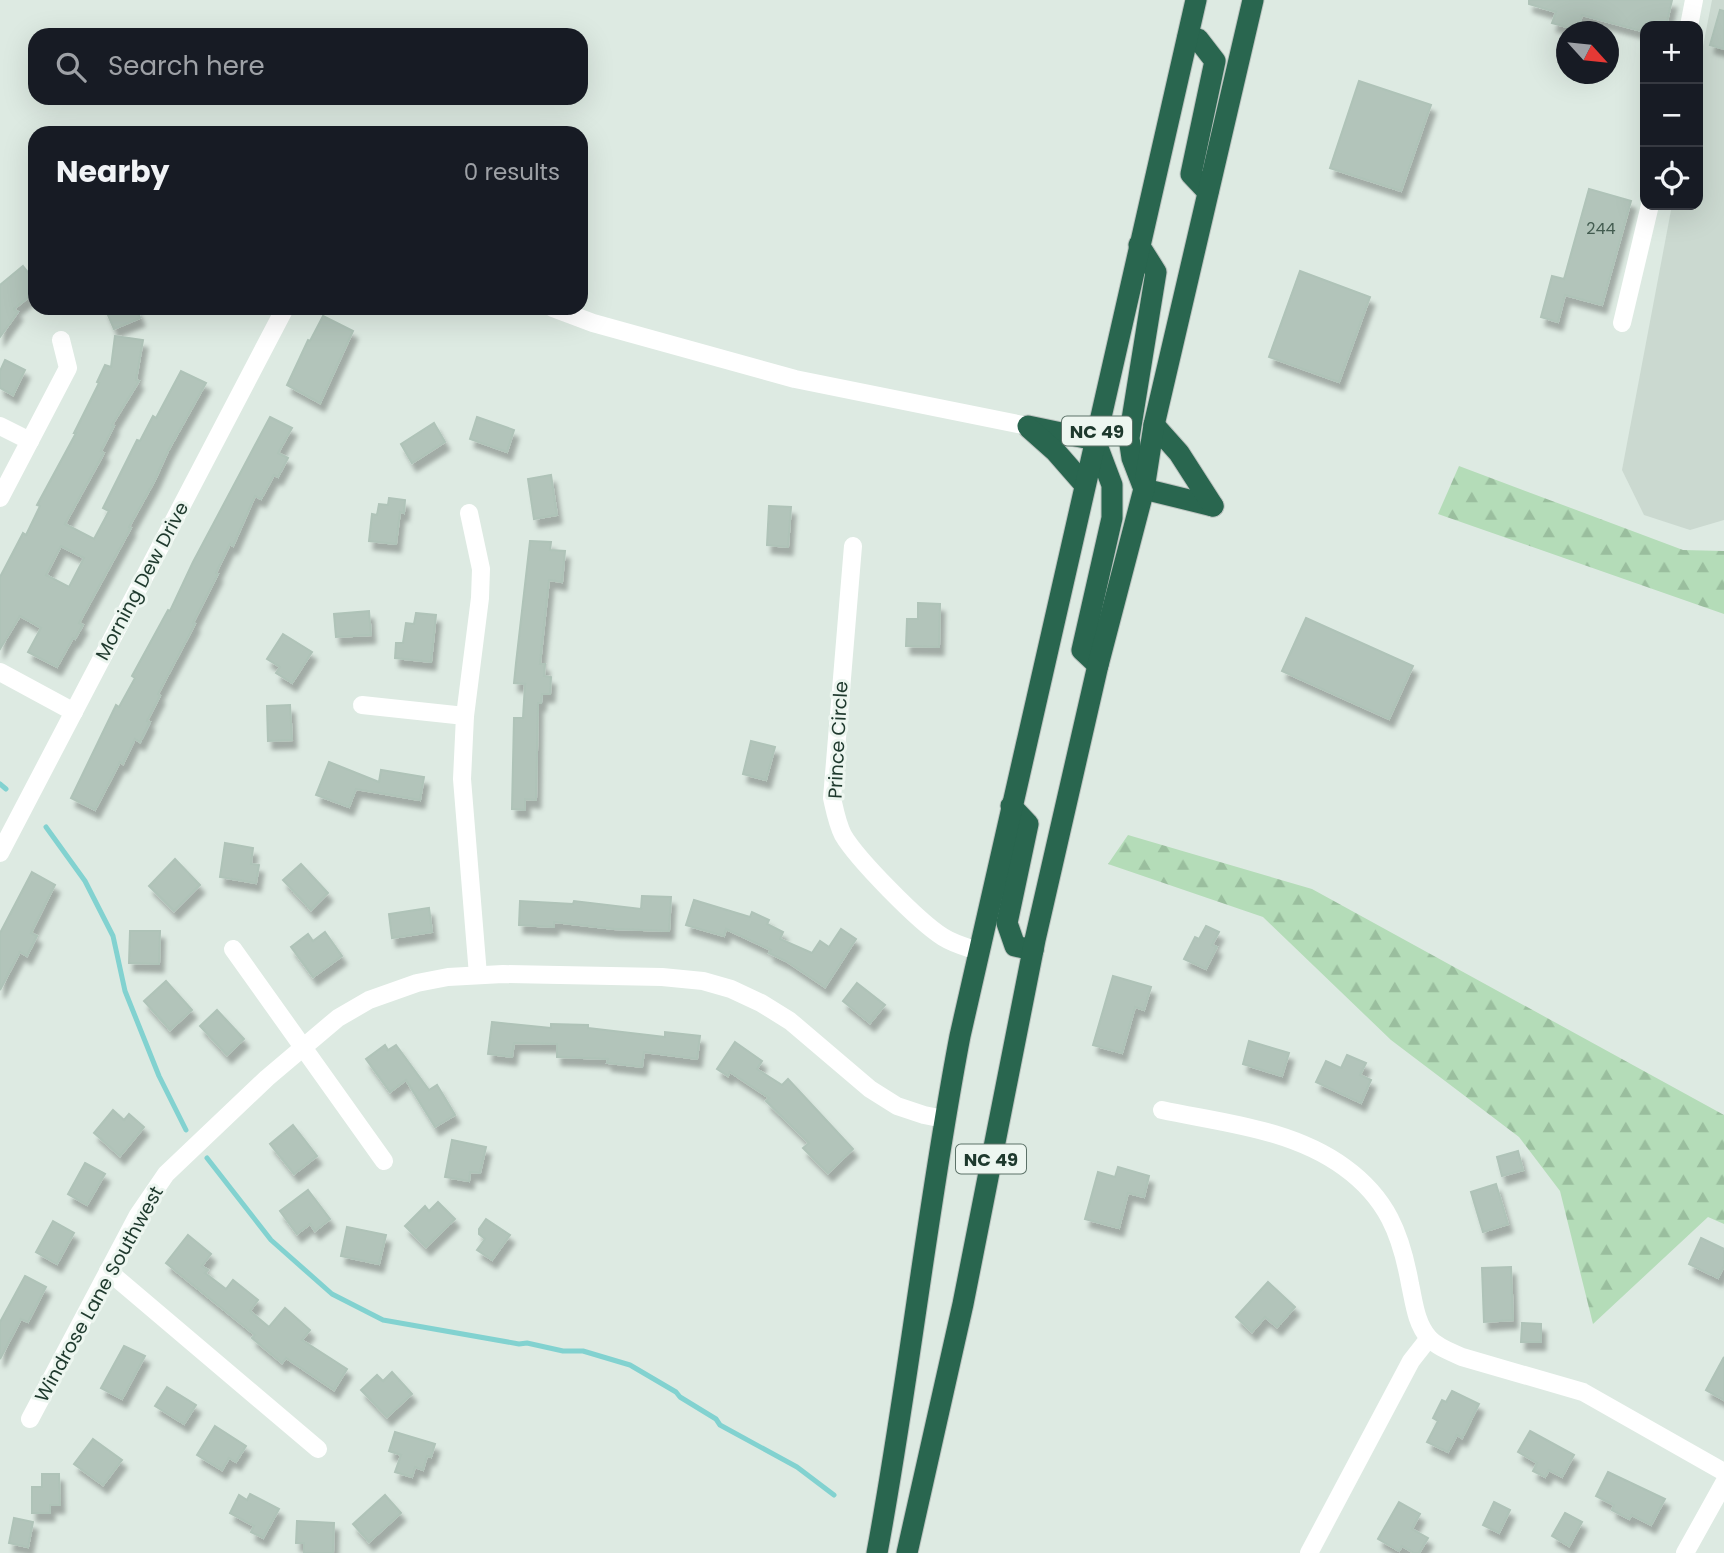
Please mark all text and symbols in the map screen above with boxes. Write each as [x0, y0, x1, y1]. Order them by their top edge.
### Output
north arrow [1556, 21, 1619, 84]
map controls [1640, 21, 1703, 210]
button: + [1640, 21, 1703, 84]
search box [28, 28, 588, 105]
icon: search [52, 48, 90, 86]
text: Search here [108, 48, 265, 84]
button: − [1640, 84, 1703, 147]
button: locate [1640, 147, 1703, 210]
text: Nearby [56, 150, 170, 193]
text: 0 results [464, 156, 560, 188]
house number: 244 [1586, 217, 1616, 240]
road number: NC 49 [1062, 416, 1132, 446]
street label: Morning Dew Drive [89, 497, 195, 665]
street label: Prince Circle [821, 681, 855, 799]
road number: NC 49 [956, 1144, 1026, 1174]
street label: Windrose Lane Southwest [28, 1181, 170, 1407]

